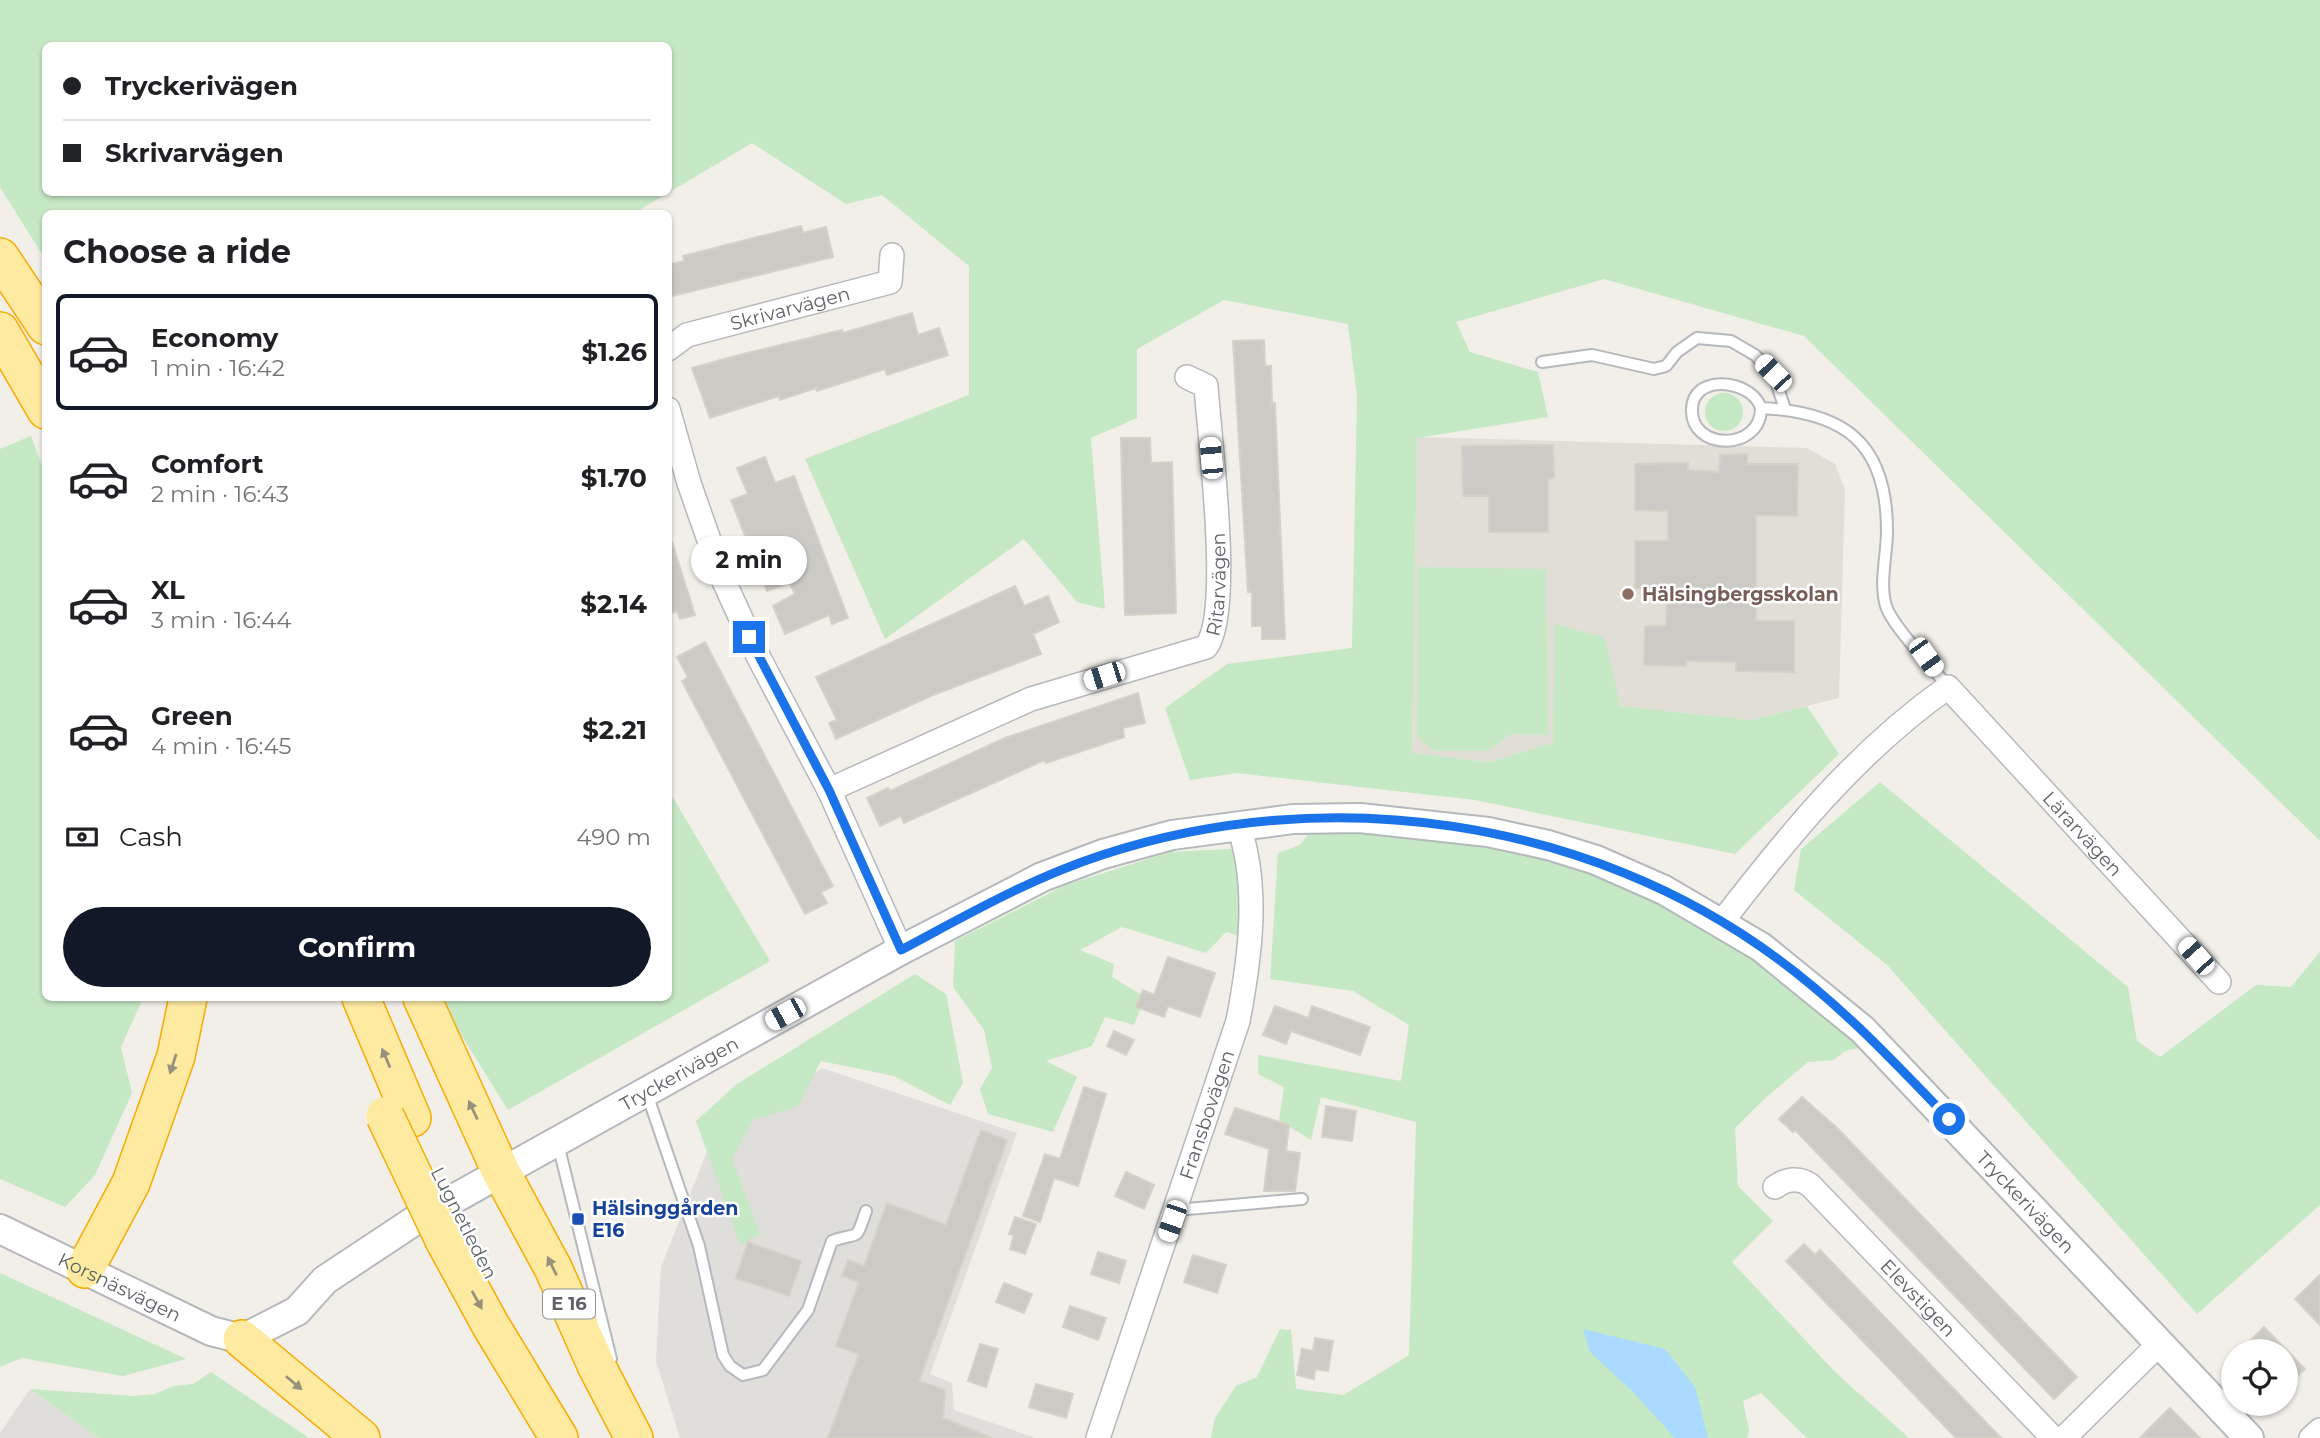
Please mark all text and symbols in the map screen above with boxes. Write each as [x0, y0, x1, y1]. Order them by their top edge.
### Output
text: Tryckerivägen [105, 70, 298, 102]
text: Skrivarvägen [105, 137, 284, 169]
text: Choose a ride [63, 232, 291, 271]
street label: Skrivarvägen [727, 281, 852, 335]
icon: car [67, 321, 130, 384]
text: Economy [151, 322, 278, 354]
text: $1.26 [582, 336, 647, 368]
car [1751, 351, 1796, 395]
text: 1 min · 16:42 [151, 354, 285, 382]
car [1199, 436, 1224, 480]
icon: car [67, 447, 130, 510]
text: Comfort [151, 448, 263, 480]
text: $1.70 [581, 462, 647, 494]
text: 2 min · 16:43 [151, 480, 289, 508]
street label: Ritarvägen [1201, 532, 1230, 638]
callout: 2 min [691, 536, 807, 584]
text: 2 min [715, 546, 783, 574]
icon: car [67, 573, 130, 636]
text: XL [151, 574, 185, 606]
place label: Hälsingbergsskolan [1642, 583, 1839, 606]
marker: Hälsingbergsskolan [1620, 586, 1636, 602]
text: $2.14 [580, 588, 647, 620]
text: 3 min · 16:44 [151, 606, 292, 634]
route end [733, 621, 765, 653]
car [1906, 634, 1947, 680]
car [1081, 660, 1128, 692]
icon: car [67, 699, 130, 762]
text: Green [151, 700, 233, 732]
text: $2.21 [582, 714, 647, 746]
text: 4 min · 16:45 [151, 732, 292, 760]
street label: Lärarvägen [2038, 787, 2127, 881]
icon: cash [63, 818, 101, 856]
text: Cash [119, 821, 183, 853]
text: 490 m [576, 823, 651, 851]
button: Confirm [63, 907, 651, 987]
car [2175, 933, 2218, 979]
car [762, 995, 809, 1033]
street label: Tryckerivägen [616, 1031, 742, 1116]
one-way arrow [381, 1047, 392, 1068]
street label: Fransbovägen [1174, 1047, 1239, 1182]
one-way arrow [168, 1054, 178, 1075]
one-way arrow [467, 1100, 479, 1120]
route start [1933, 1103, 1965, 1135]
street label: Tryckerivägen [1972, 1146, 2079, 1258]
street label: Lugnetleden [426, 1163, 502, 1283]
place label: Hälsinggården E16 [592, 1197, 738, 1242]
car [1156, 1198, 1189, 1244]
marker: Hälsinggården E16 [570, 1211, 586, 1227]
street label: Korsnäsvägen [55, 1247, 185, 1326]
street label: Elevstigen [1876, 1254, 1961, 1341]
one-way arrow [546, 1256, 557, 1276]
road number: E 16 [543, 1289, 595, 1318]
one-way arrow [470, 1290, 482, 1310]
map controls [2221, 1339, 2298, 1416]
button: locate [2221, 1339, 2298, 1416]
one-way arrow [286, 1375, 303, 1390]

